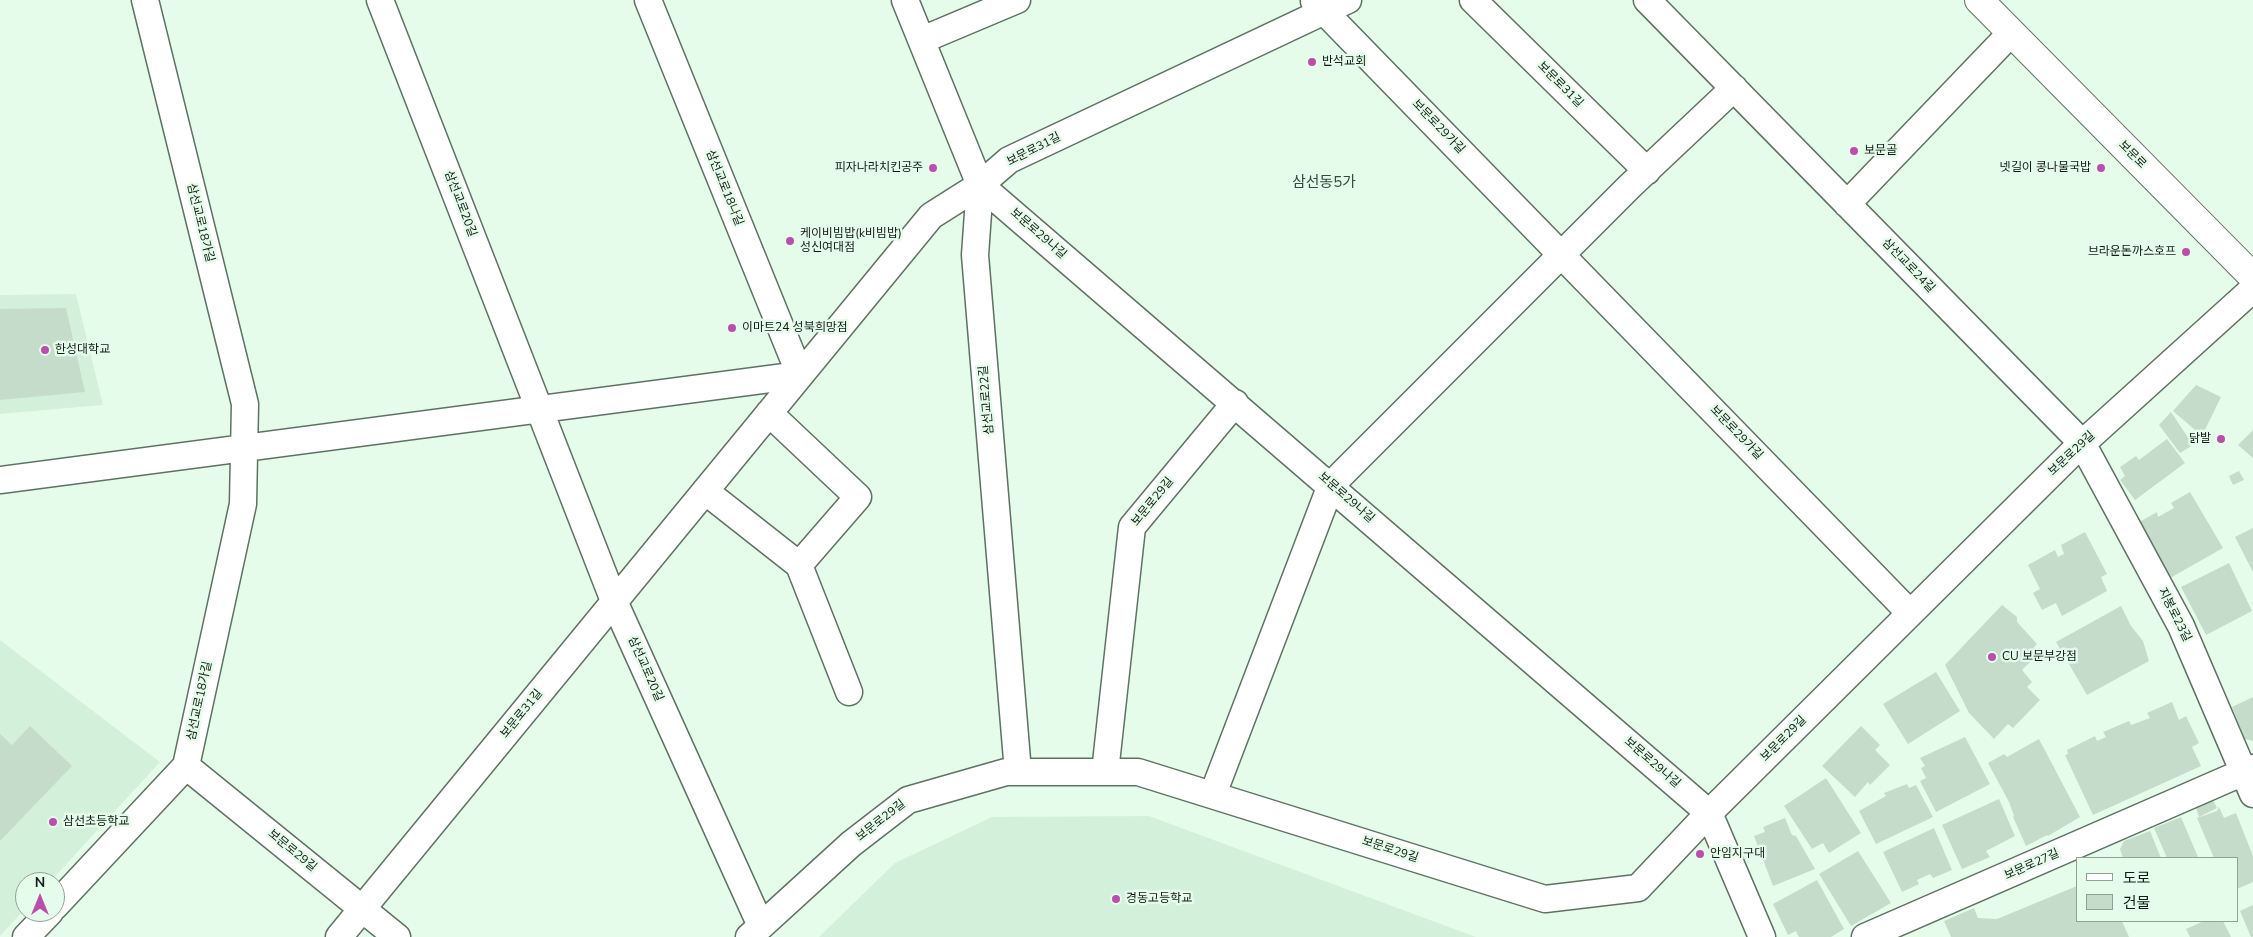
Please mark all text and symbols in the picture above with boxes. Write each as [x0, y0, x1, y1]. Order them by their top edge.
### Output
place label: 반석교회 [1322, 55, 1366, 69]
marker: 반석교회 [1306, 56, 1318, 68]
street label: 보문로31길 [1534, 59, 1586, 111]
street label: 보문로29가길 [1409, 97, 1467, 157]
street label: 보문로31길 [1005, 130, 1063, 170]
street label: 보문로 [2115, 138, 2149, 172]
place label: 보문골 [1864, 144, 1897, 158]
marker: 보문골 [1848, 145, 1860, 157]
street label: 삼선교로18나길 [702, 148, 746, 228]
place label: 피자나라치킨공주 [835, 161, 923, 175]
place label: 넷길이 콩나물국밥 [2000, 161, 2091, 175]
marker: 피자나라치킨공주 [927, 162, 939, 174]
marker: 넷길이 콩나물국밥 [2095, 162, 2107, 174]
street label: 삼선교로20길 [441, 169, 479, 239]
district label: 삼선동5가 [1292, 174, 1356, 192]
street label: 삼선교로18가길 [183, 182, 217, 264]
street label: 보문로29나길 [1007, 206, 1069, 262]
place label: 케이비빔밥(k비빔밥) 성신여대점 [800, 227, 902, 255]
marker: 케이비빔밥(k비빔밥) 성신여대점 [784, 235, 796, 247]
street label: 삼선교로24길 [1879, 236, 1937, 296]
place label: 브라운돈까스호프 [2088, 245, 2176, 259]
marker: 브라운돈까스호프 [2180, 246, 2192, 258]
place label: 이마트24 성북희망점 [742, 321, 848, 335]
marker: 이마트24 성북희망점 [726, 322, 738, 334]
place label: 한성대학교 [55, 343, 110, 357]
marker: 한성대학교 [39, 344, 51, 356]
street label: 삼선교로22길 [977, 365, 997, 435]
street label: 보문로29가길 [1707, 403, 1765, 463]
street label: 보문로29길 [2046, 429, 2098, 479]
place label: 닭발 [2189, 432, 2211, 446]
marker: 닭발 [2215, 433, 2227, 445]
street label: 보문로29나길 [1315, 470, 1377, 526]
street label: 보문로29길 [1129, 475, 1177, 529]
street label: 지봉로23길 [2154, 586, 2194, 644]
street label: 삼선교로20길 [624, 634, 666, 704]
place label: CU 보문부강점 [2002, 650, 2077, 664]
marker: CU 보문부강점 [1986, 651, 1998, 663]
street label: 삼선교로18가길 [185, 660, 215, 742]
street label: 보문로31길 [498, 687, 546, 741]
street label: 보문로29길 [1758, 713, 1810, 765]
street label: 보문로29나길 [1621, 735, 1683, 791]
street label: 보문로29길 [853, 797, 909, 845]
place label: 삼선초등학교 [63, 815, 129, 829]
marker: 삼선초등학교 [47, 816, 59, 828]
street label: 보문로29길 [265, 827, 319, 875]
street label: 보문로29길 [1360, 834, 1420, 866]
place label: 안임지구대 [1710, 847, 1765, 861]
street label: 보문로27길 [2002, 847, 2062, 883]
marker: 안임지구대 [1694, 848, 1706, 860]
legend [2076, 857, 2238, 922]
text: 도로 [2123, 868, 2151, 888]
north arrow [15, 872, 65, 922]
text: N [35, 873, 45, 892]
place label: 경동고등학교 [1126, 892, 1192, 906]
marker: 경동고등학교 [1110, 893, 1122, 905]
text: 건물 [2123, 893, 2151, 913]

